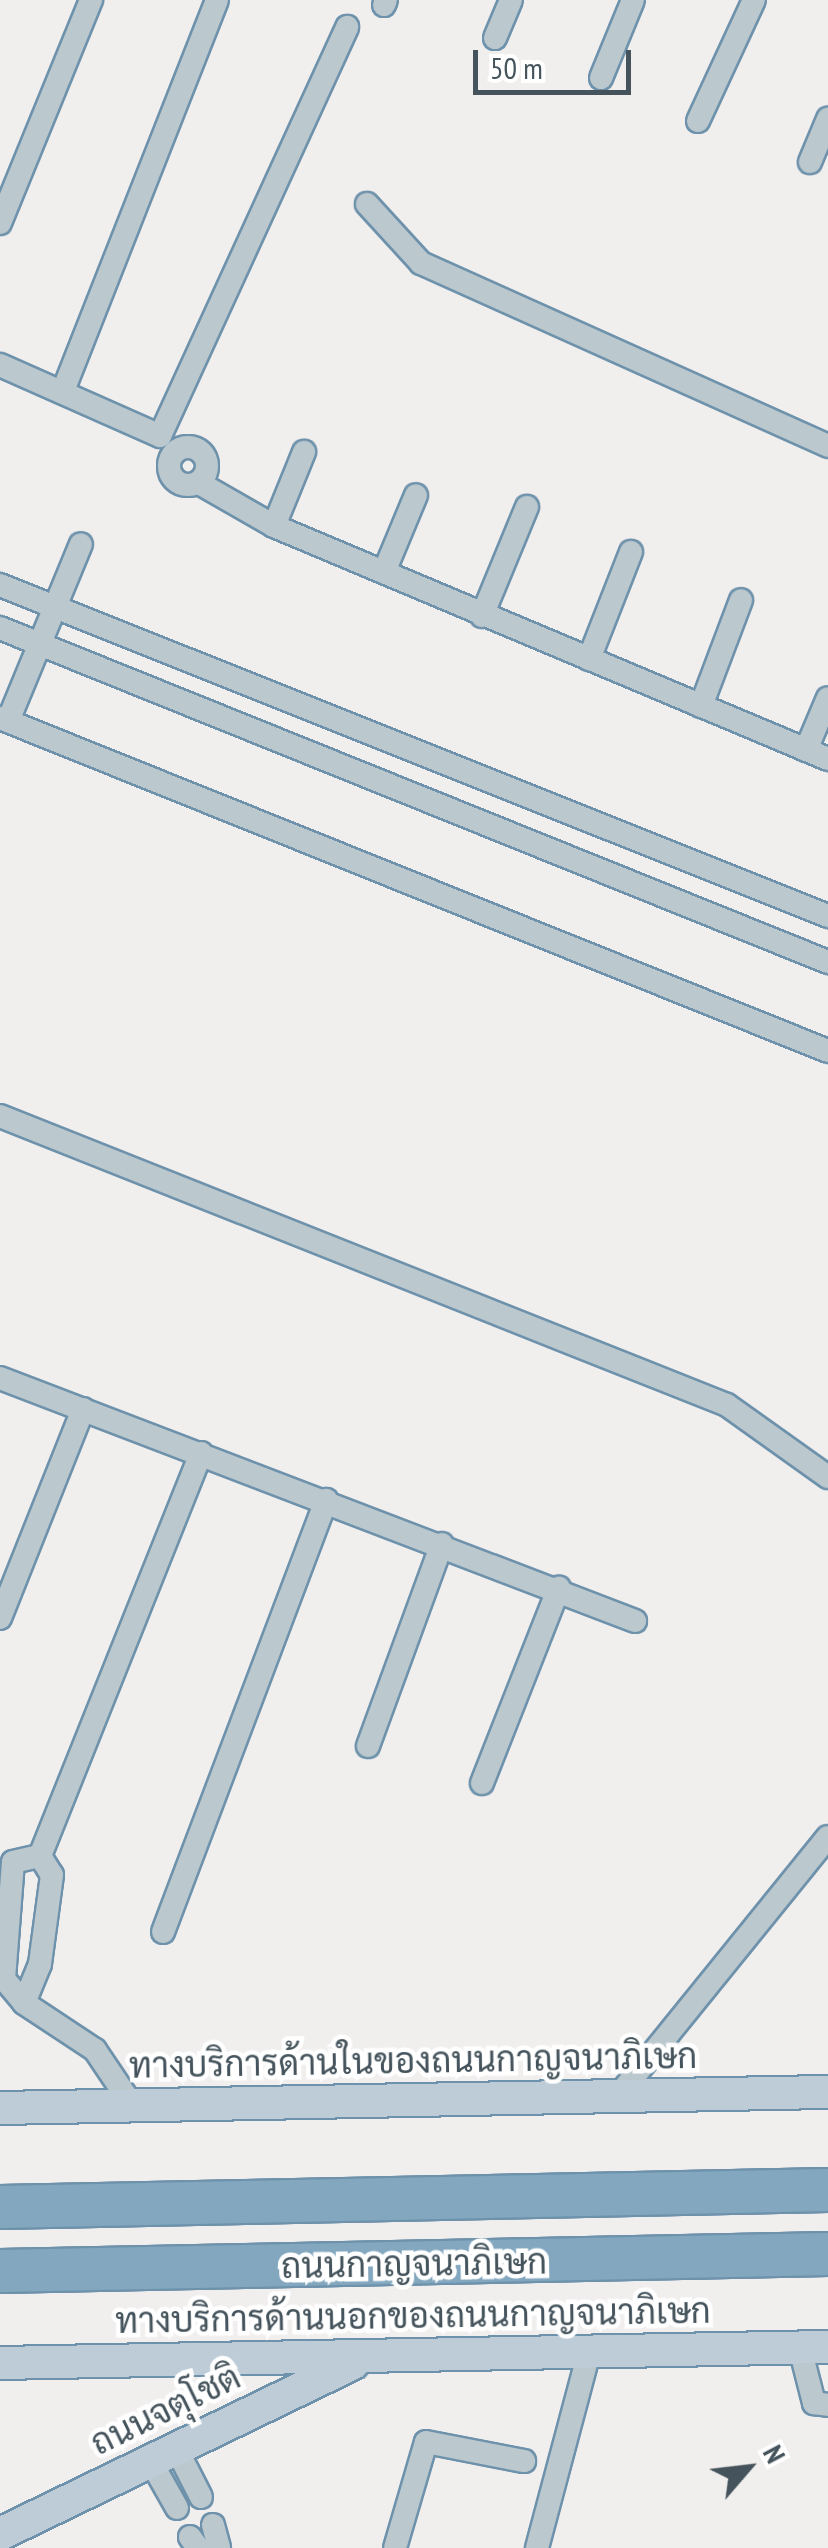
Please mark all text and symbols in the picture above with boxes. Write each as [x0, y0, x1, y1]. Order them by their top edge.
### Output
scale bar [478, 30, 636, 92]
text: 50 m [490, 48, 543, 87]
street label: ทางบริการด้านในของถนนกาญจนาภิเษก [129, 2034, 697, 2086]
street label: ถนนกาญจนาภิเษก [281, 2240, 547, 2286]
street label: ทางบริการด้านนอกของถนนกาญจนาภิเษก [115, 2289, 711, 2341]
street label: ถนนจตุโชติ [83, 2355, 247, 2463]
north arrow [698, 2418, 798, 2518]
text: N [755, 2438, 795, 2469]

